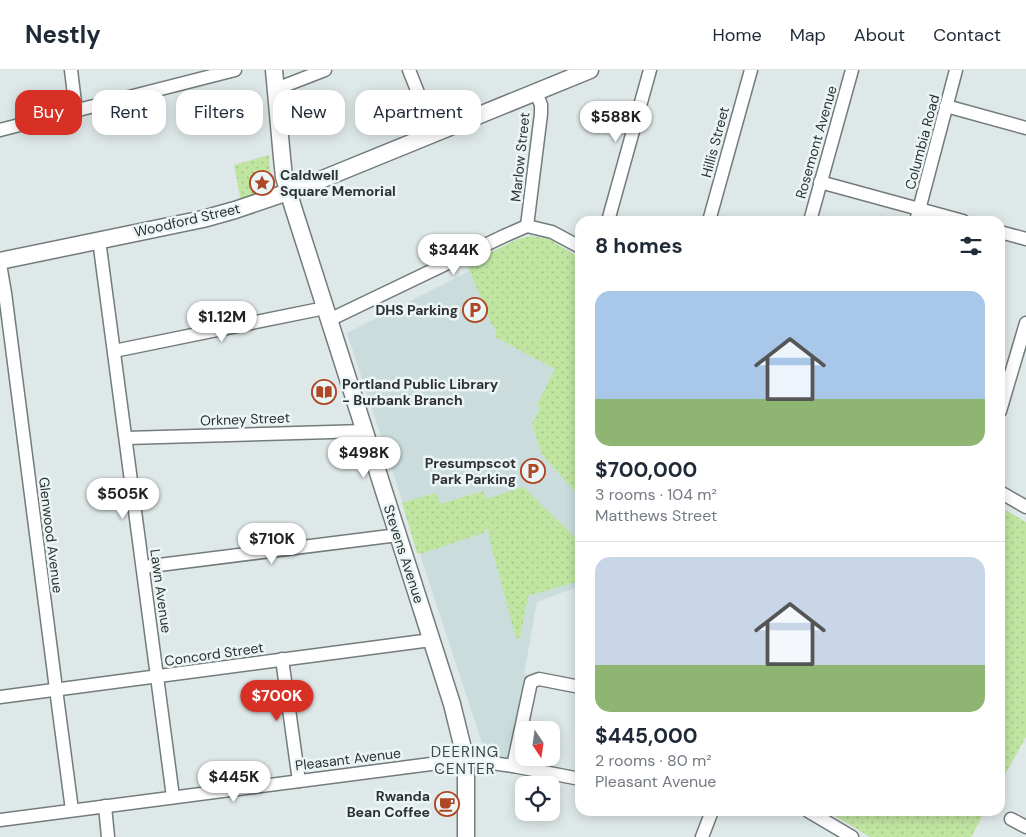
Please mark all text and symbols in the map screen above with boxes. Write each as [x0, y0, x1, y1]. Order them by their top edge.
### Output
text: Nestly [25, 19, 101, 50]
text: Home [712, 23, 762, 47]
text: Map [790, 23, 826, 47]
text: About [854, 23, 905, 47]
text: Contact [933, 23, 1001, 47]
street label: Rosemont Avenue [791, 83, 841, 201]
chip: Buy [15, 90, 82, 135]
chip: Rent [92, 90, 166, 135]
chip: Filters [176, 90, 263, 135]
chip: New [273, 90, 345, 135]
chip: Apartment [355, 90, 481, 135]
street label: Columbia Road [901, 92, 943, 192]
pin: $588K [581, 100, 651, 143]
street label: Hillis Street [697, 104, 733, 180]
text: $588K [591, 106, 641, 127]
street label: Marlow Street [506, 111, 534, 203]
place label: Caldwell Square Memorial [280, 166, 396, 200]
place icon: Caldwell Square Memorial [249, 170, 275, 196]
street label: Woodford Street [132, 199, 242, 241]
text: 8 homes [595, 232, 683, 260]
icon: filters [957, 232, 985, 260]
pin: $344K [419, 234, 489, 276]
text: $344K [429, 239, 479, 260]
parking icon: DHS Parking [462, 297, 488, 323]
pin: $1.12M [181, 300, 263, 343]
place label: DHS Parking [375, 301, 458, 319]
text: $1.12M [198, 306, 246, 327]
icon: home [745, 324, 835, 414]
place label: Portland Public Library - Burbank Branch [342, 375, 499, 409]
library icon: Portland Public Library - Burbank Branch [311, 379, 337, 405]
street label: Orkney Street [200, 408, 290, 430]
pin: $498K [329, 436, 399, 479]
text: $498K [339, 442, 389, 463]
place label: Presumpscot Park Parking [425, 454, 516, 488]
text: $700,000 [595, 456, 697, 484]
parking icon: Presumpscot Park Parking [520, 458, 546, 484]
street label: Glenwood Avenue [35, 476, 67, 594]
pin: $505K [88, 478, 158, 520]
text: $505K [97, 483, 149, 504]
text: 3 rooms · 104 m² [595, 484, 717, 505]
street label: Stevens Avenue [380, 503, 428, 606]
text: Matthews Street [595, 505, 717, 526]
pin: $710K [237, 522, 307, 565]
text: $710K [249, 528, 295, 549]
street label: Lawn Avenue [146, 548, 176, 634]
icon: home [745, 589, 835, 679]
street label: Concord Street [163, 638, 265, 670]
pin: $700K [242, 680, 312, 722]
text: $700K [251, 685, 303, 706]
north arrow [515, 721, 560, 766]
map controls [515, 721, 560, 821]
text: $445,000 [595, 722, 698, 750]
district label: DEERING CENTER [431, 742, 499, 779]
street label: Pleasant Avenue [294, 744, 402, 774]
text: 2 rooms · 80 m² [595, 750, 712, 771]
pin: $445K [199, 760, 269, 803]
text: $445K [209, 766, 259, 787]
text: Pleasant Avenue [595, 771, 716, 792]
button: locate [515, 776, 560, 821]
place label: Rwanda Bean Coffee [347, 787, 430, 821]
cafe icon: Rwanda Bean Coffee [434, 791, 460, 817]

